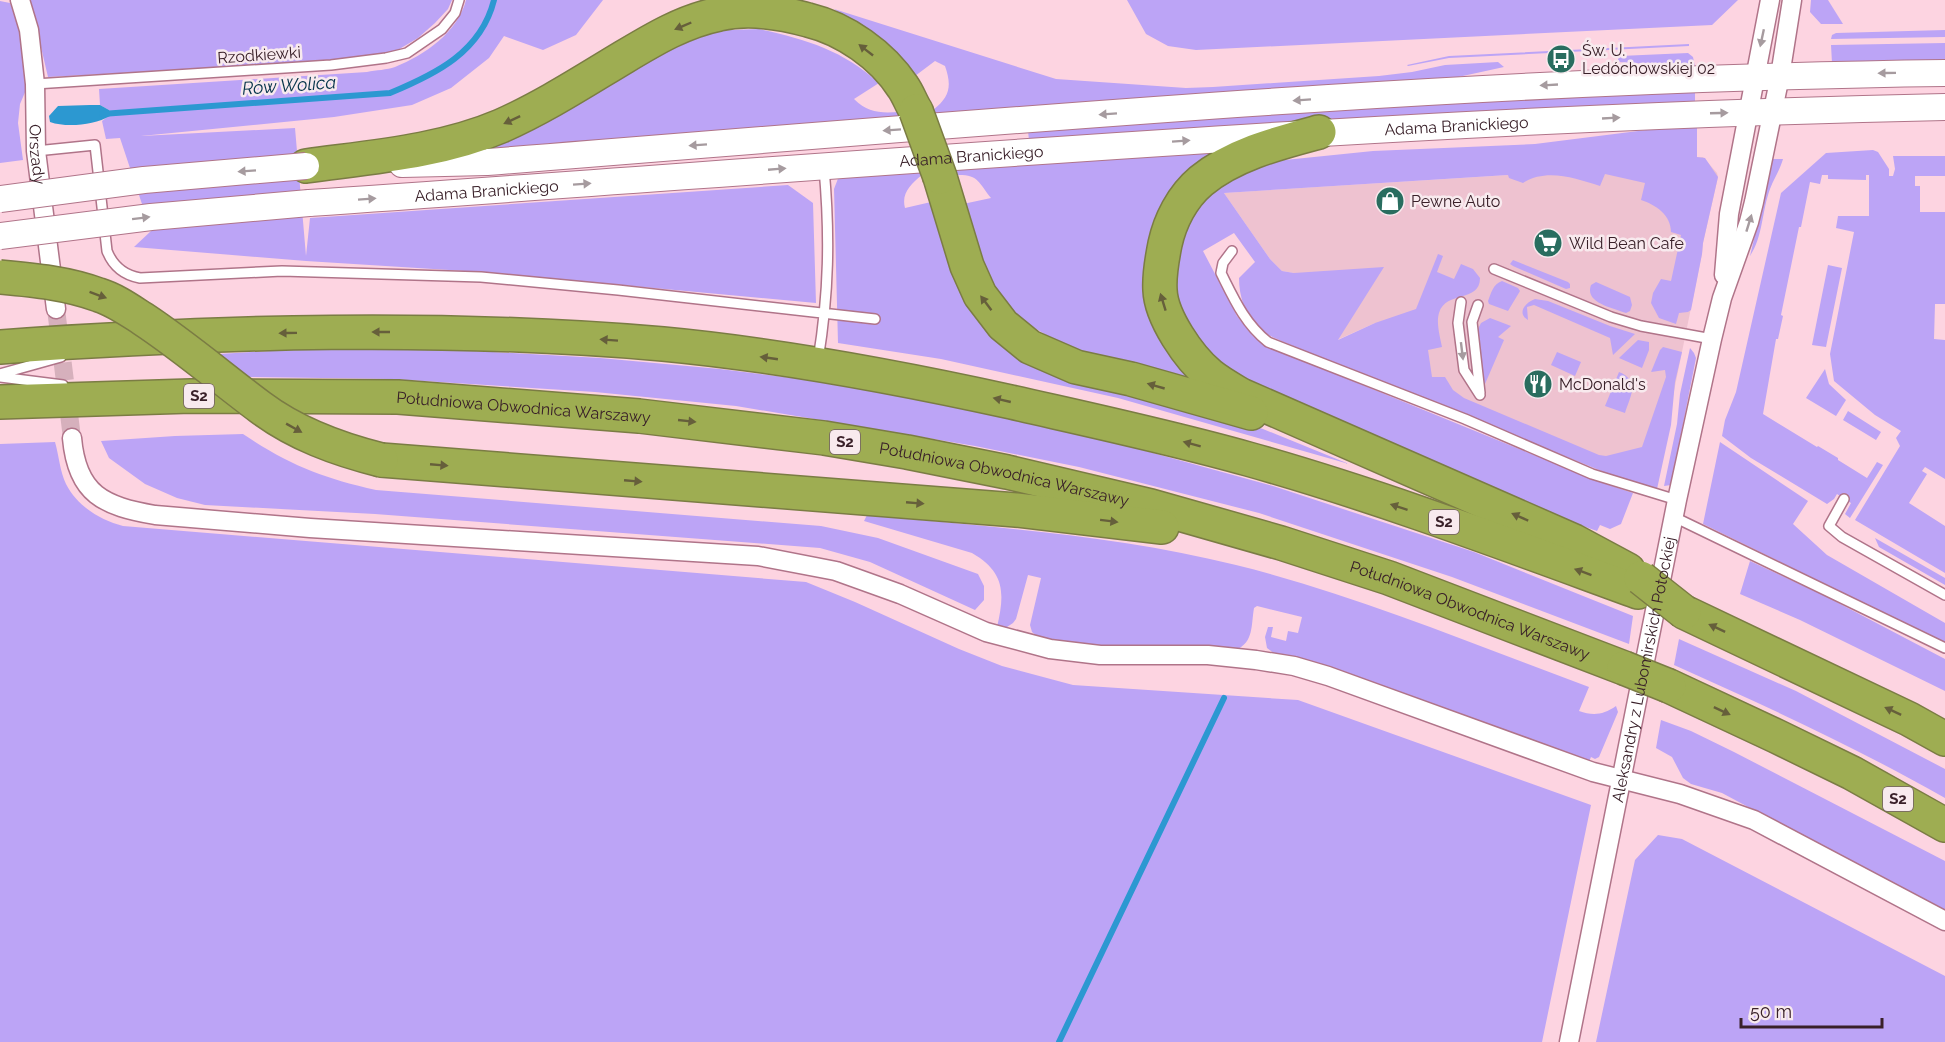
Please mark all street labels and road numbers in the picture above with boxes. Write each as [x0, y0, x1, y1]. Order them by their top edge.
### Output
street label: Rzodkiewki [217, 43, 301, 67]
street label: Adama Branickiego [1384, 112, 1529, 139]
street label: Orszady [26, 124, 50, 186]
street label: Adama Branickiego [899, 141, 1044, 170]
street label: Adama Branickiego [414, 176, 559, 205]
road number: S2 [184, 384, 214, 408]
street label: Południowa Obwodnica Warszawy [396, 387, 652, 427]
road number: S2 [830, 430, 860, 454]
street label: Południowa Obwodnica Warszawy [878, 438, 1131, 510]
road number: S2 [1429, 510, 1459, 534]
street label: Aleksandry z Lubomirskich Potockiej [1608, 535, 1679, 804]
street label: Południowa Obwodnica Warszawy [1348, 556, 1593, 664]
road number: S2 [1883, 787, 1913, 811]

